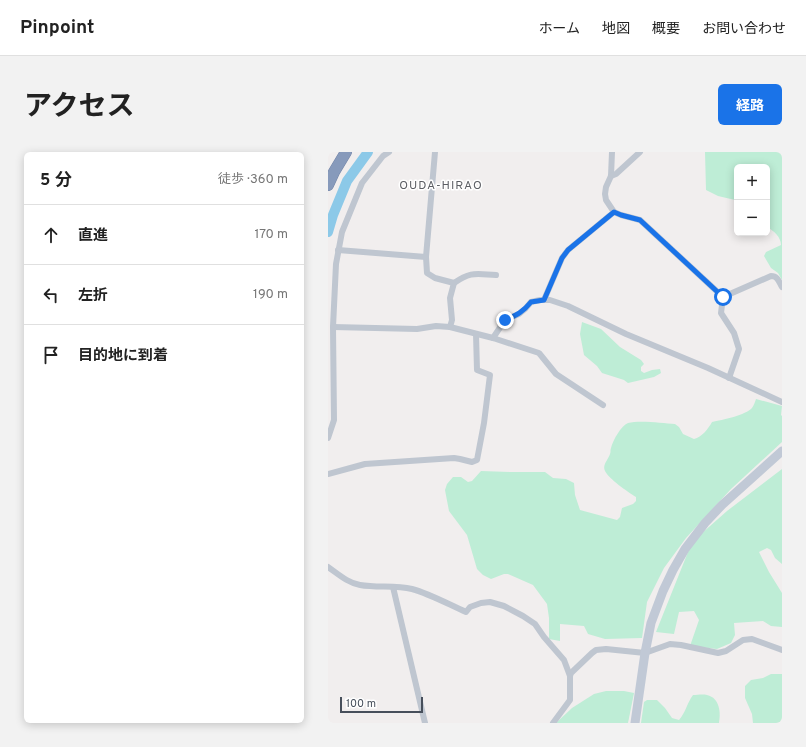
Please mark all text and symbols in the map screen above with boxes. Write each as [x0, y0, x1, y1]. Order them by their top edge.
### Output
text: Pinpoint [20, 16, 95, 40]
text: ホーム [538, 21, 580, 38]
text: 地図 [602, 21, 630, 38]
text: 概要 [652, 21, 680, 38]
text: お問い合わせ [702, 21, 786, 38]
button: 経路 [718, 84, 782, 125]
text: アクセス [24, 90, 135, 126]
map controls [734, 164, 770, 236]
button: + [734, 164, 770, 200]
text: 5 分 [40, 170, 72, 192]
text: 徒歩 · 360 m [218, 172, 288, 188]
district label: OUDA-HIRAO [399, 178, 483, 194]
button: − [734, 200, 770, 236]
icon: ahead [40, 224, 62, 246]
text: 直進 [78, 227, 108, 246]
text: 170 m [254, 227, 288, 243]
icon: left [40, 284, 62, 306]
text: 左折 [78, 287, 108, 306]
text: 190 m [253, 287, 288, 303]
route start [714, 288, 732, 306]
route end [496, 311, 514, 329]
icon: arrive [40, 344, 62, 366]
text: 目的地に到着 [78, 347, 168, 366]
scale bar [340, 695, 423, 714]
text: 100 m [346, 697, 376, 711]

